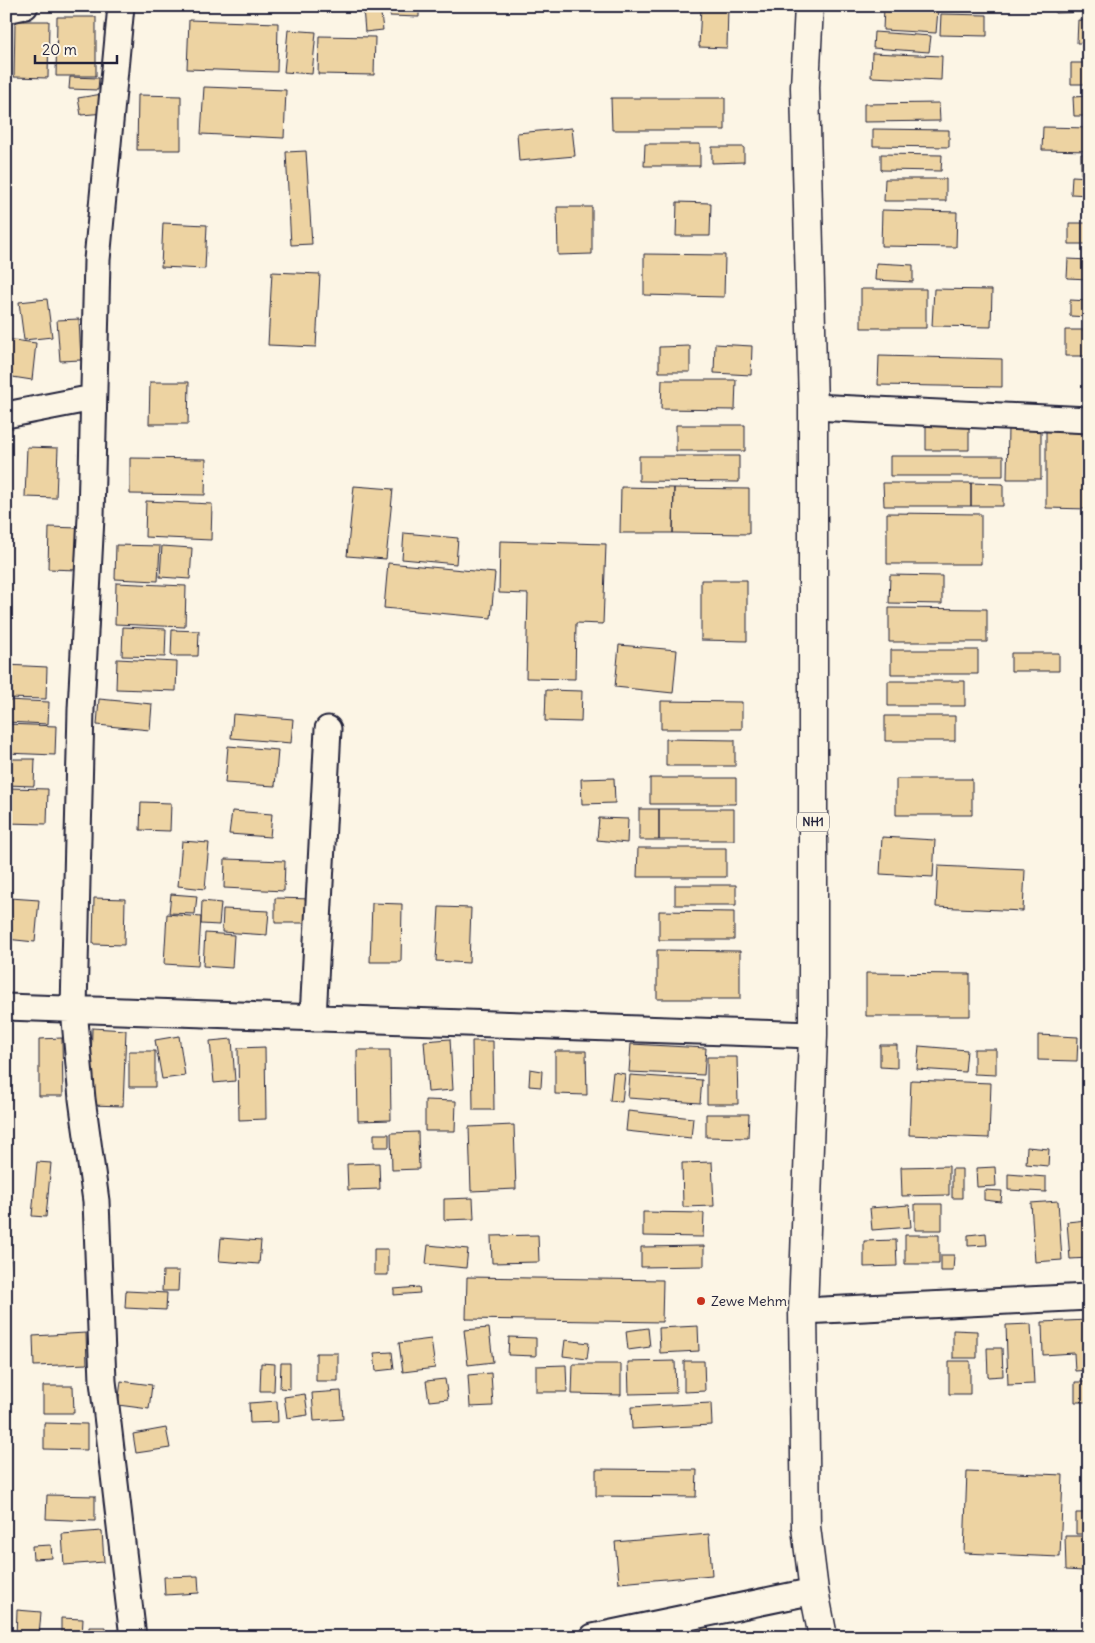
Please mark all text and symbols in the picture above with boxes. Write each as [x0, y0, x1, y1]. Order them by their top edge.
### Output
scale bar [35, 32, 118, 64]
text: 20 m [42, 40, 77, 59]
road number: NH1 [797, 812, 829, 832]
place label: Zewe Mehm [711, 1292, 787, 1310]
marker: Zewe Mehm [695, 1295, 707, 1307]

